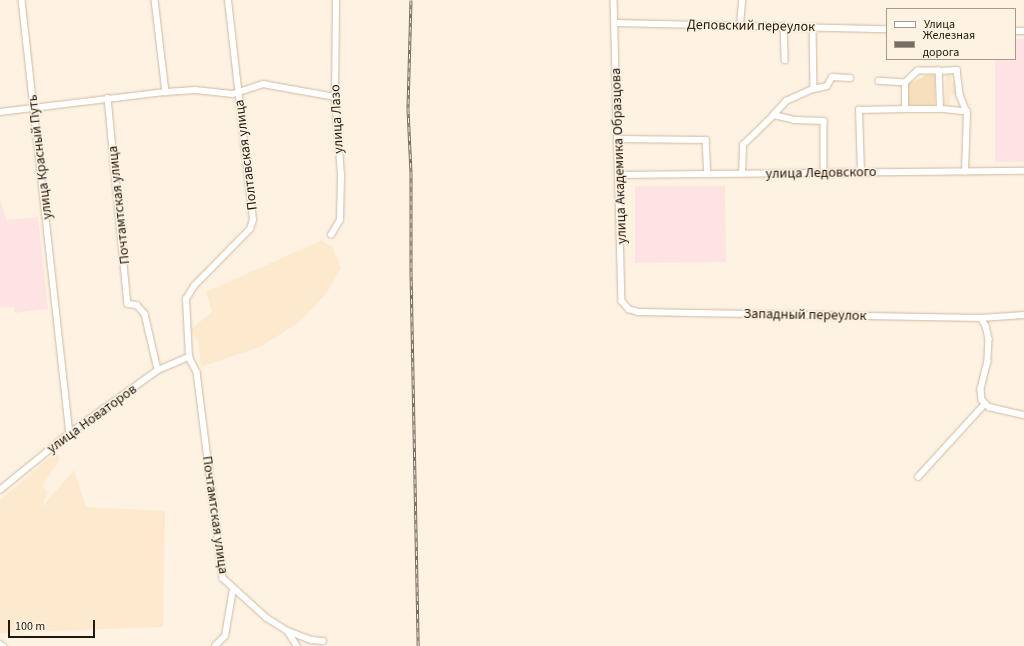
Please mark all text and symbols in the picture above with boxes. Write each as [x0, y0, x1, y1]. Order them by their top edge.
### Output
legend [886, 8, 1016, 60]
street label: Деповский переулок [687, 16, 815, 36]
text: Улица [924, 16, 955, 33]
text: Железная дорога [923, 27, 975, 61]
street label: улица Академика Образцова [608, 68, 630, 244]
street label: улица Лазо [327, 84, 347, 154]
street label: улица Красный Путь [24, 94, 56, 220]
street label: Полтавская улица [231, 99, 261, 211]
street label: Почтамтская улица [104, 145, 134, 265]
street label: улица Ледовского [765, 164, 877, 182]
street label: Западный переулок [743, 306, 867, 324]
street label: улица Новаторов [44, 381, 140, 457]
street label: Почтамтская улица [198, 455, 232, 575]
scale bar [10, 612, 97, 638]
text: 100 m [15, 618, 45, 635]

